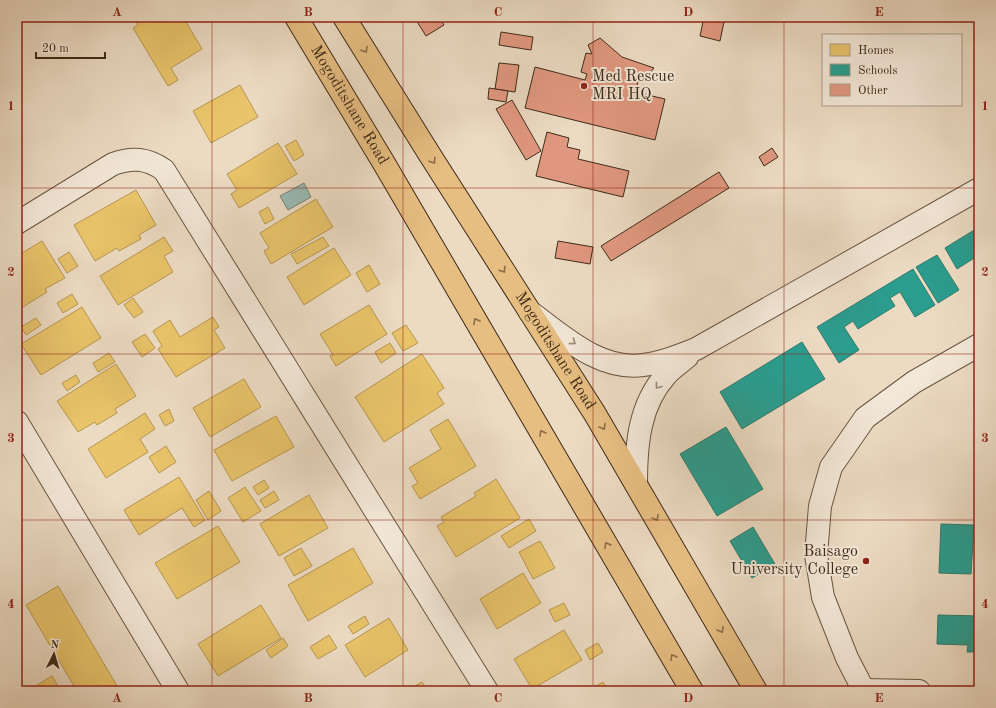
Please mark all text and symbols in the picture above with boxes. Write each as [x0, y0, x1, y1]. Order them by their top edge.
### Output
text: A [112, 6, 122, 19]
text: B [303, 6, 313, 19]
text: C [494, 6, 502, 19]
text: D [683, 6, 693, 19]
text: E [875, 6, 884, 19]
scale bar [36, 34, 105, 60]
legend [822, 34, 962, 106]
text: 20 m [42, 43, 69, 55]
street label: Mogoditshane Road [307, 43, 391, 168]
text: Homes [858, 45, 894, 57]
one-way arrow [360, 46, 367, 53]
text: Schools [858, 65, 898, 77]
place label: Med Rescue MRI HQ [592, 69, 674, 103]
marker: Med Rescue MRI HQ [579, 81, 589, 91]
text: Other [858, 85, 888, 97]
text: 1 [7, 100, 15, 113]
text: 1 [981, 100, 989, 113]
one-way arrow [428, 157, 436, 164]
text: 2 [7, 266, 15, 279]
one-way arrow [498, 266, 506, 273]
text: 2 [981, 266, 989, 279]
street label: Mogoditshane Road [512, 289, 598, 413]
one-way arrow [473, 318, 481, 325]
one-way arrow [568, 338, 575, 345]
one-way arrow [655, 382, 663, 389]
one-way arrow [598, 423, 605, 430]
one-way arrow [539, 430, 546, 437]
text: 3 [7, 432, 15, 445]
text: 3 [981, 432, 989, 445]
one-way arrow [651, 514, 658, 521]
one-way arrow [605, 542, 612, 549]
place label: Baisago University College [730, 544, 858, 578]
marker: Baisago University College [861, 556, 871, 566]
text: 4 [7, 598, 15, 611]
text: 4 [981, 598, 989, 611]
one-way arrow [716, 626, 723, 633]
north arrow [34, 634, 74, 674]
text: N [50, 640, 60, 651]
one-way arrow [670, 654, 677, 661]
text: A [112, 692, 122, 705]
text: B [303, 692, 313, 705]
text: C [494, 692, 502, 705]
text: D [683, 692, 693, 705]
text: E [875, 692, 884, 705]

